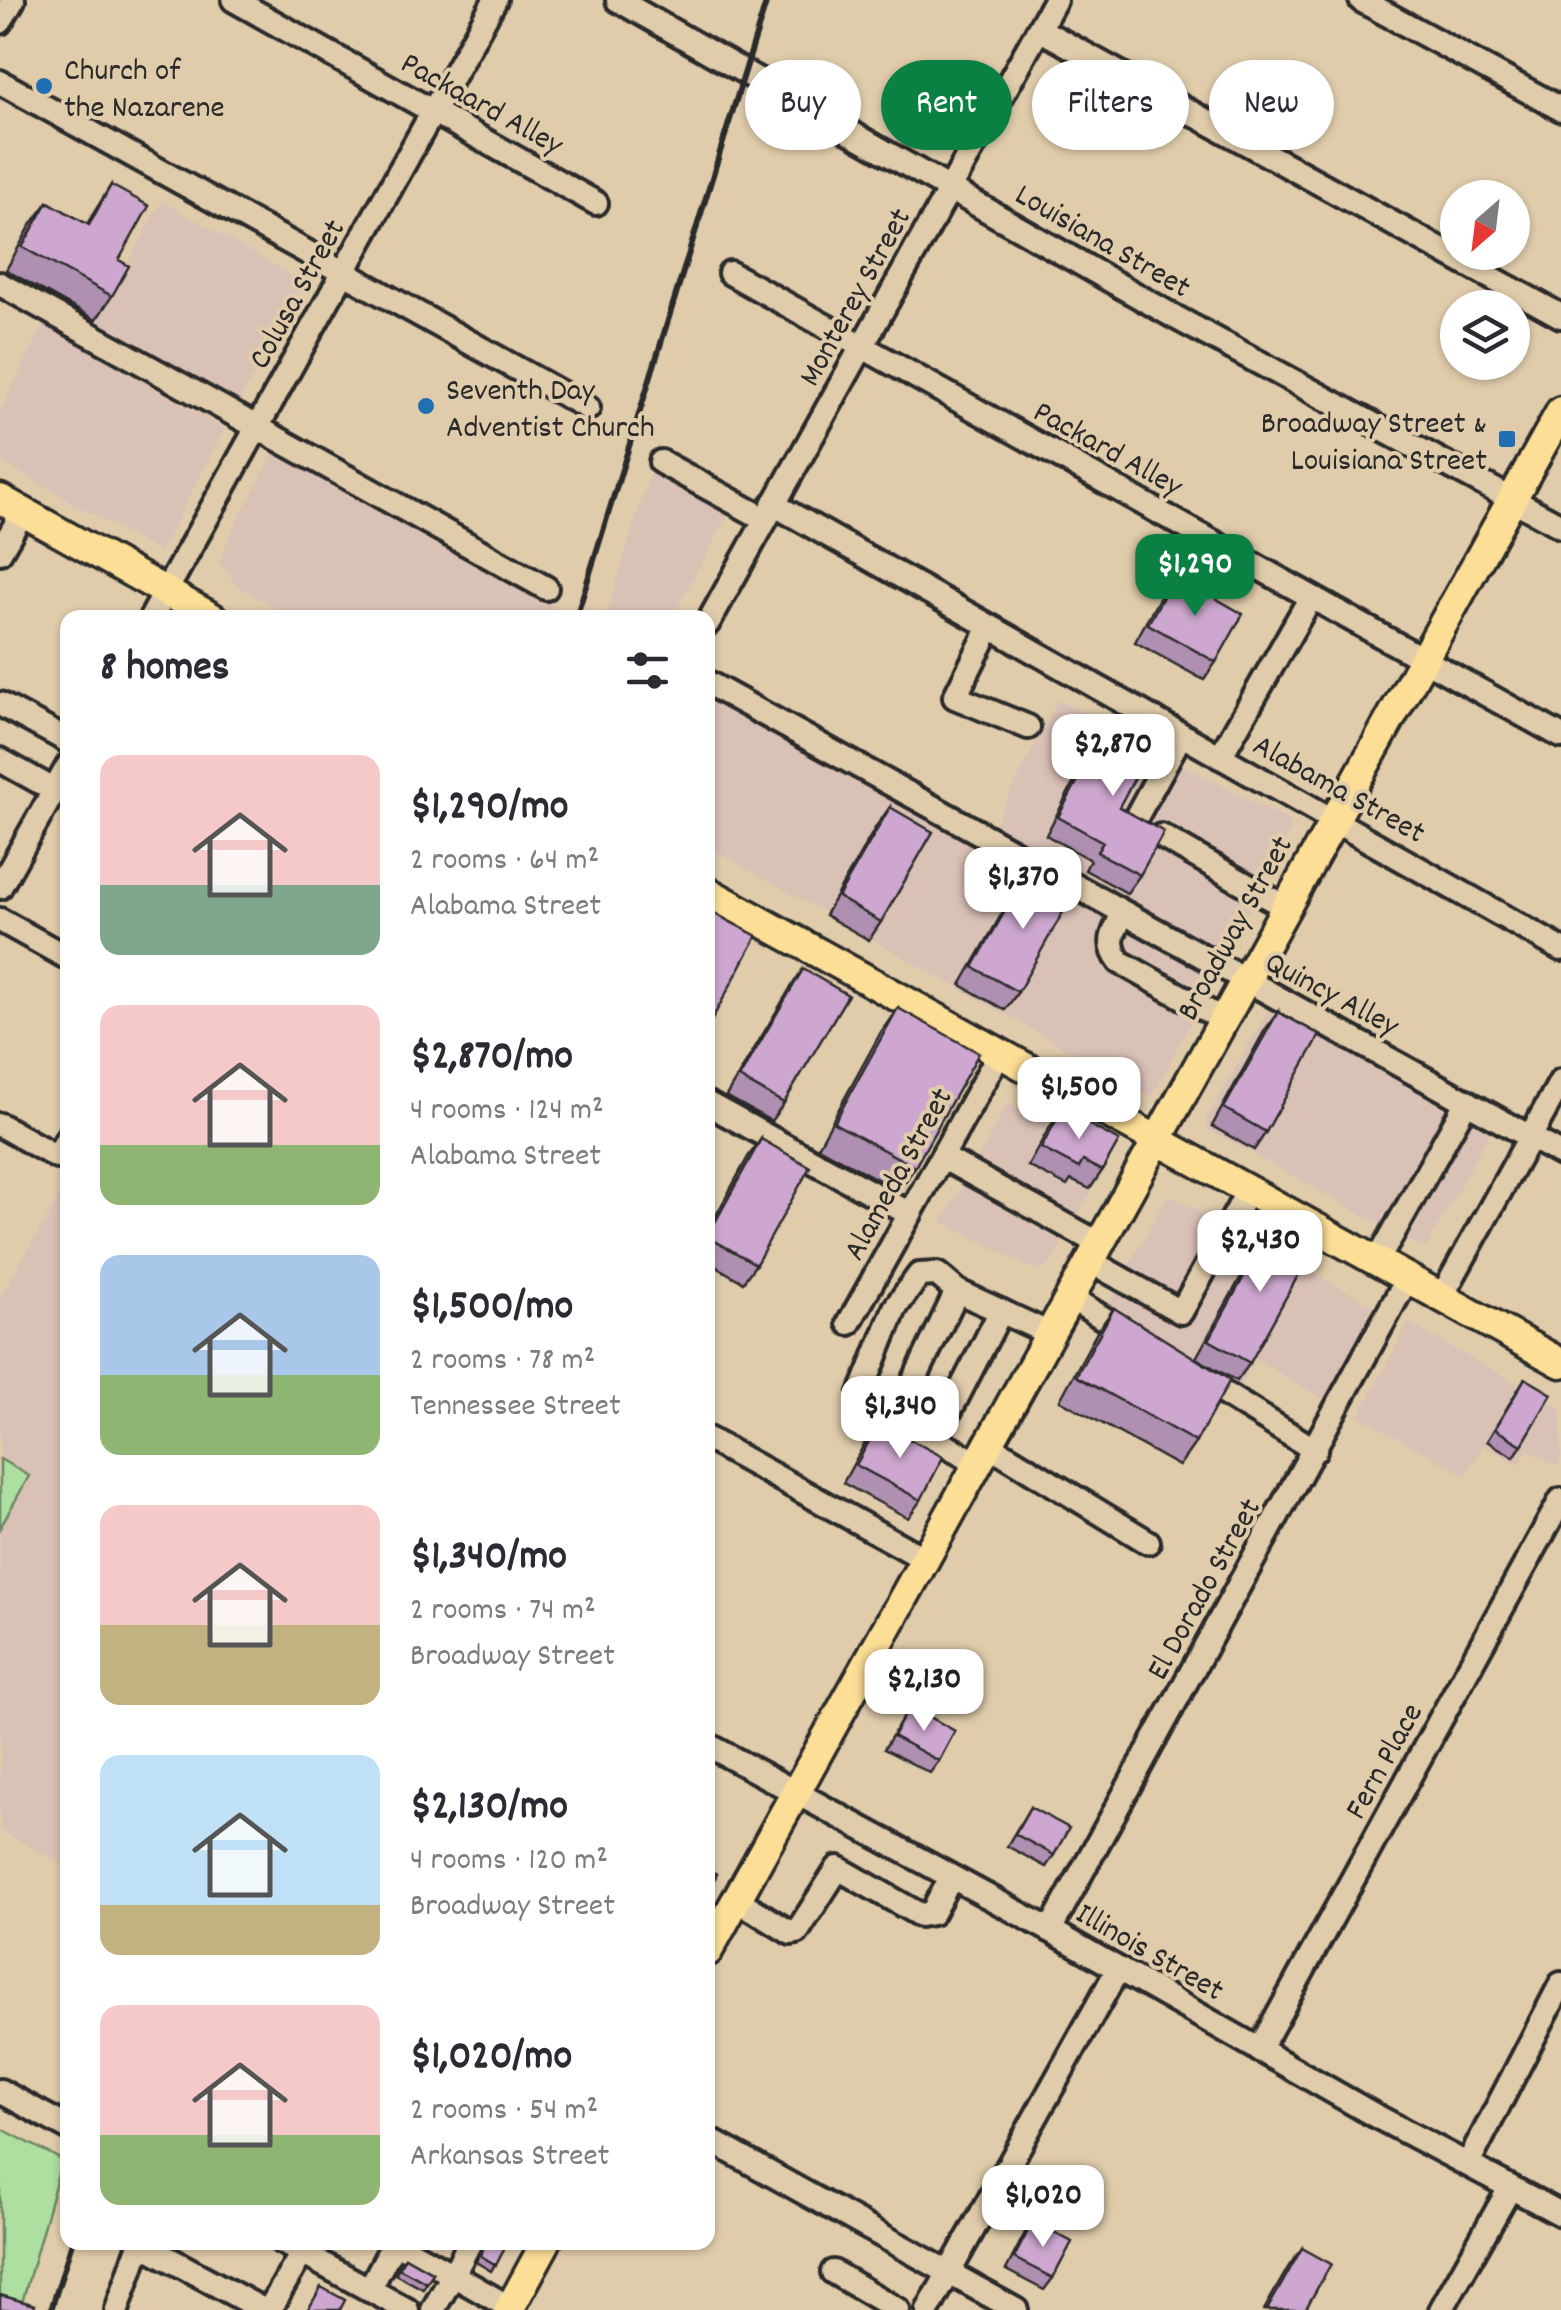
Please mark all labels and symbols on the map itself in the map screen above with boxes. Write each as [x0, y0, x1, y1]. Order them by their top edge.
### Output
street label: Packaard Alley [391, 43, 571, 170]
place label: Church of the Nazarene [64, 50, 225, 133]
marker: Church of the Nazarene [33, 75, 55, 97]
street label: Louisiana Street [1005, 174, 1198, 312]
north arrow [1440, 180, 1530, 270]
street label: Monterey Street [789, 201, 925, 396]
street label: Colusa Street [239, 212, 360, 379]
place label: Seventh Day Adventist Church [446, 370, 655, 453]
street label: Packard Alley [1023, 391, 1191, 512]
marker: Seventh Day Adventist Church [415, 395, 437, 417]
place label: Broadway Street & Louisiana Street [1261, 403, 1487, 486]
marker: Broadway Street & Louisiana Street [1496, 428, 1518, 450]
pin: $1,290 [1114, 534, 1276, 619]
pin: $2,870 [1032, 714, 1194, 799]
street label: Alabama Street [1243, 725, 1432, 858]
street label: Broadway Street [1168, 828, 1307, 1030]
pin: $1,370 [942, 847, 1104, 932]
street label: Quincy Alley [1255, 942, 1407, 1051]
pin: $1,500 [998, 1057, 1160, 1142]
street label: Alameda Street [834, 1080, 967, 1270]
pin: $2,430 [1179, 1210, 1341, 1295]
pin: $1,340 [819, 1376, 981, 1461]
street label: El Dorado Street [1137, 1491, 1275, 1690]
pin: $2,130 [843, 1649, 1005, 1734]
street label: Fern Place [1336, 1696, 1437, 1829]
street label: Illinois Street [1066, 1893, 1231, 2015]
pin: $1,020 [962, 2165, 1124, 2250]

